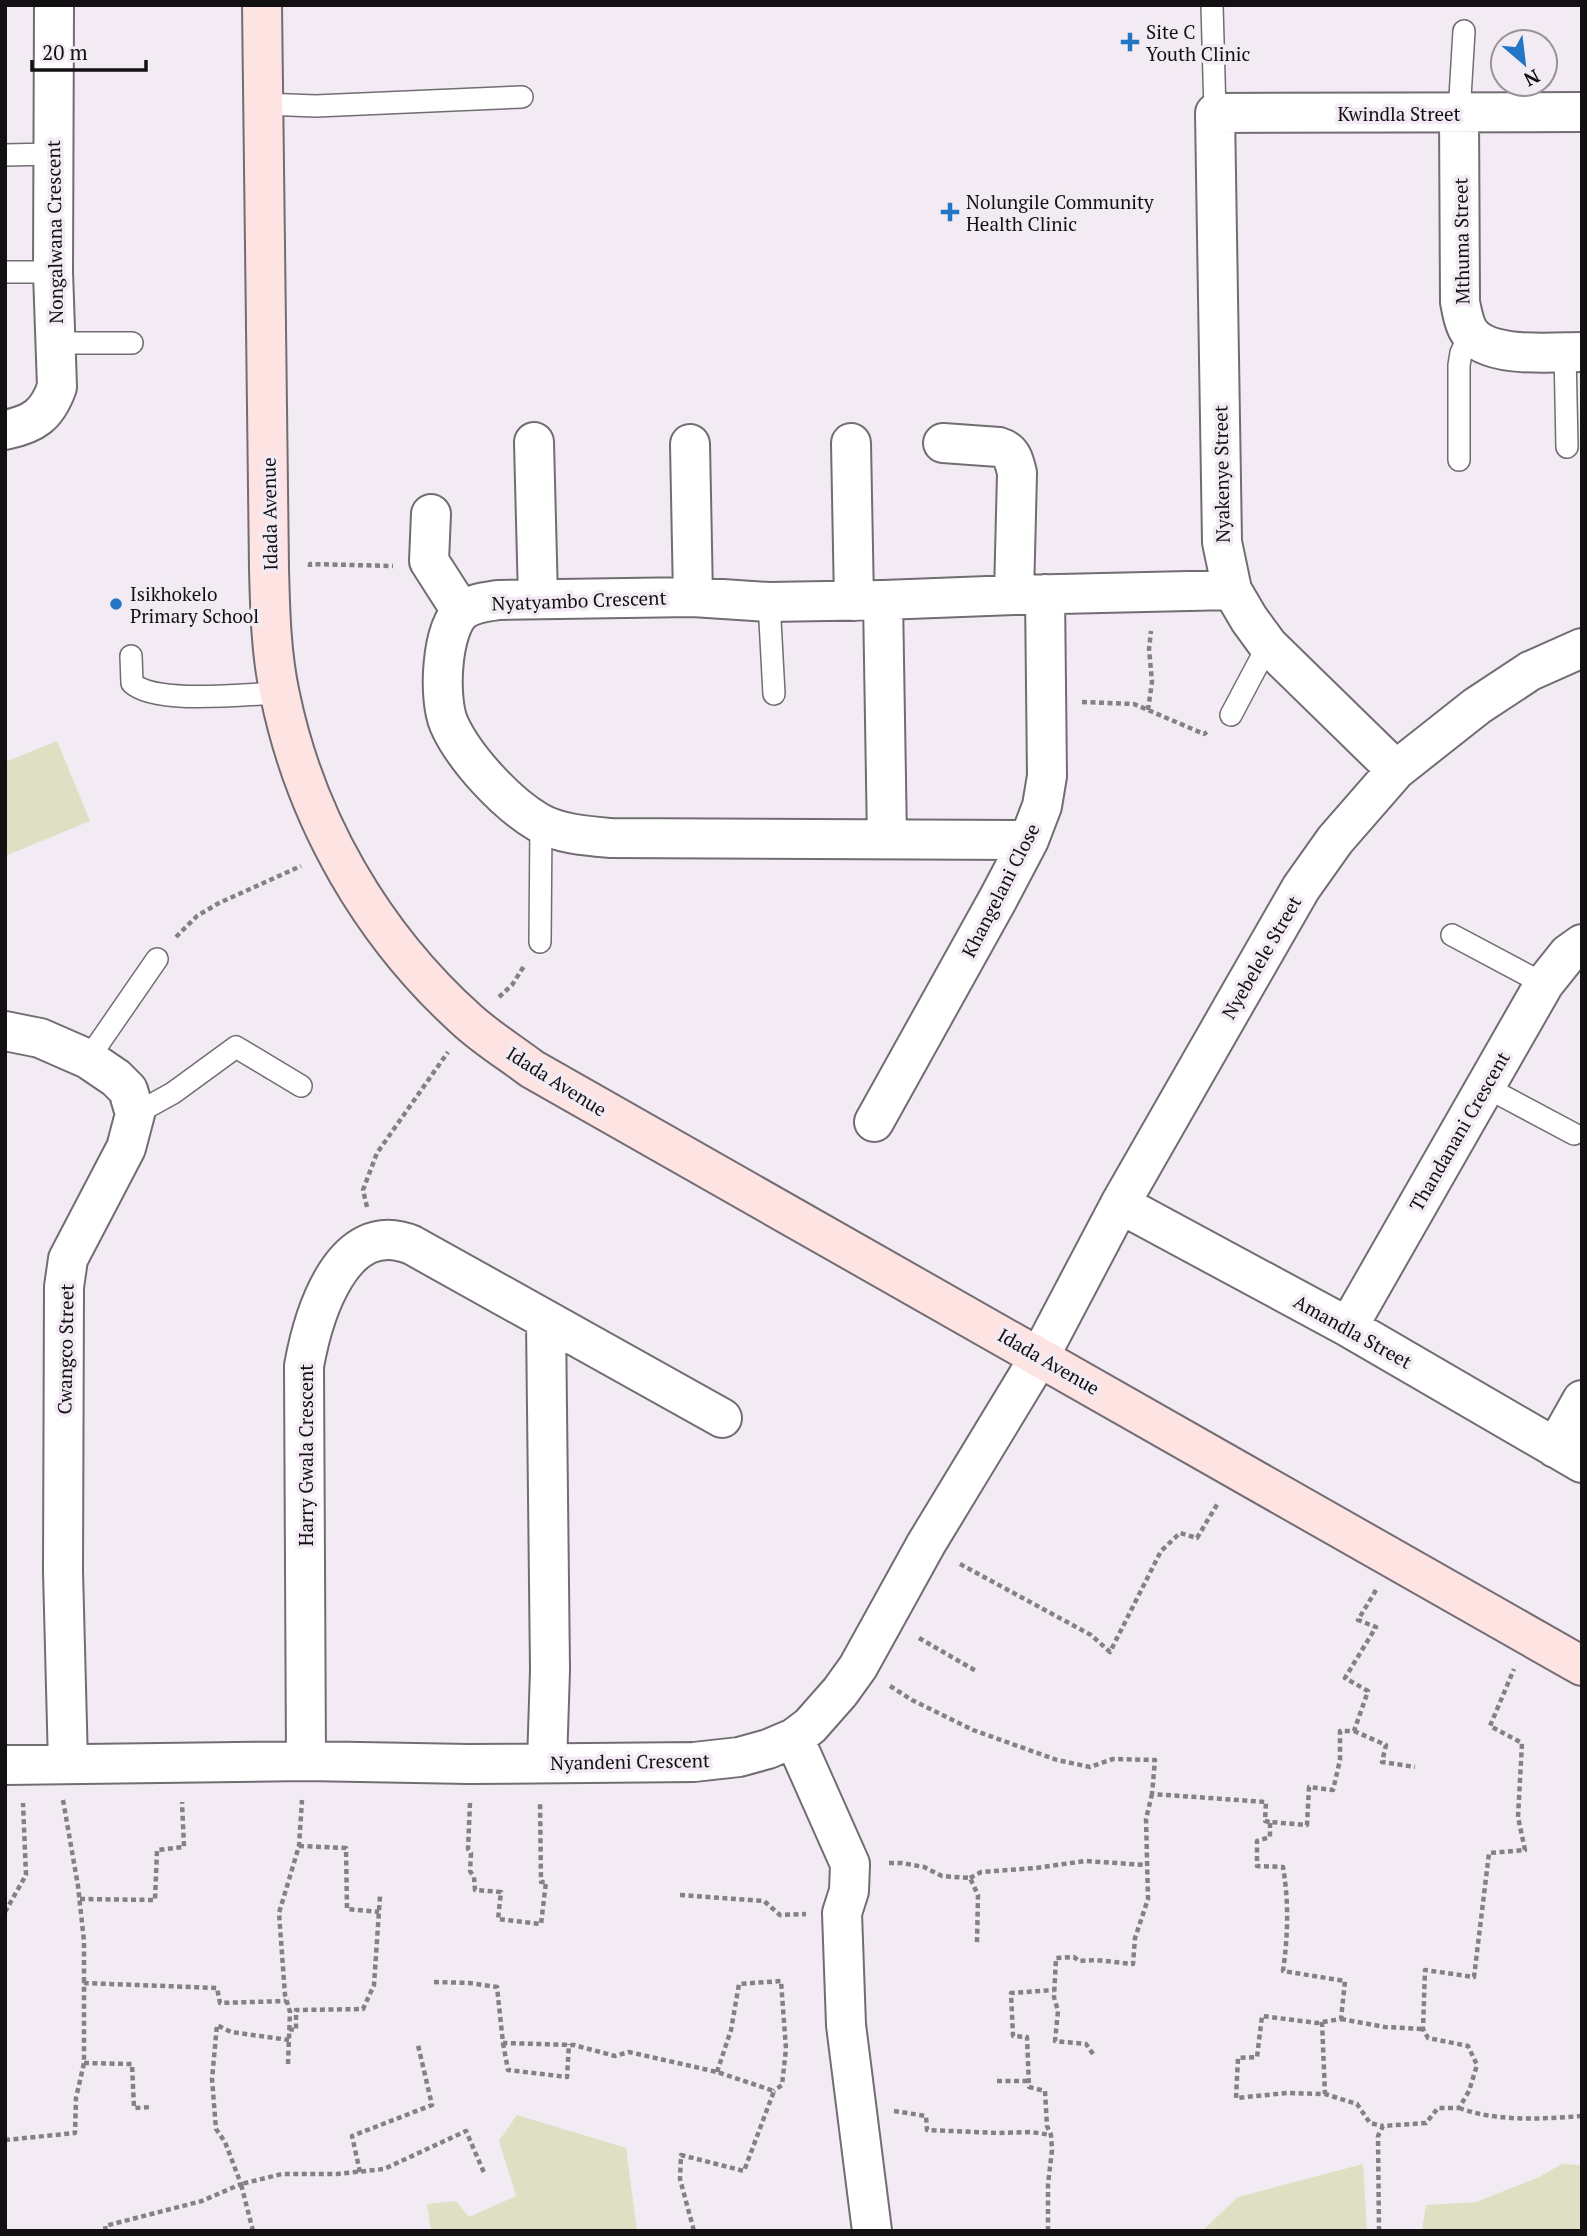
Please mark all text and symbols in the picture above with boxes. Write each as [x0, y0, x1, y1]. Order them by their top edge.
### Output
place label: Site C Youth Clinic [1146, 19, 1250, 66]
scale bar [32, 28, 145, 72]
north arrow [1489, 28, 1559, 98]
marker: Site C Youth Clinic [1120, 32, 1140, 52]
text: 20 m [42, 38, 88, 66]
text: N [1519, 64, 1544, 93]
street label: Kwindla Street [1337, 101, 1461, 126]
street label: Nongalwana Crescent [40, 140, 68, 324]
street label: Mthuma Street [1447, 177, 1475, 305]
place label: Nolungile Community Health Clinic [966, 189, 1154, 236]
marker: Nolungile Community Health Clinic [940, 202, 960, 222]
street label: Nyakenye Street [1207, 405, 1235, 543]
street label: Idada Avenue [256, 457, 282, 571]
place label: Isikhokelo Primary School [130, 581, 259, 628]
street label: Nyatyambo Crescent [491, 584, 667, 616]
marker: Isikhokelo Primary School [108, 596, 124, 612]
street label: Khangelani Close [955, 819, 1045, 961]
street label: Nyebelele Street [1216, 891, 1306, 1023]
street label: Idada Avenue [502, 1040, 612, 1122]
street label: Thandanani Crescent [1403, 1047, 1515, 1215]
street label: Cwangco Street [51, 1283, 79, 1415]
street label: Amandla Street [1289, 1288, 1417, 1374]
street label: Idada Avenue [994, 1322, 1104, 1400]
street label: Harry Gwala Crescent [293, 1364, 318, 1546]
street label: Nyandeni Crescent [550, 1747, 710, 1775]

